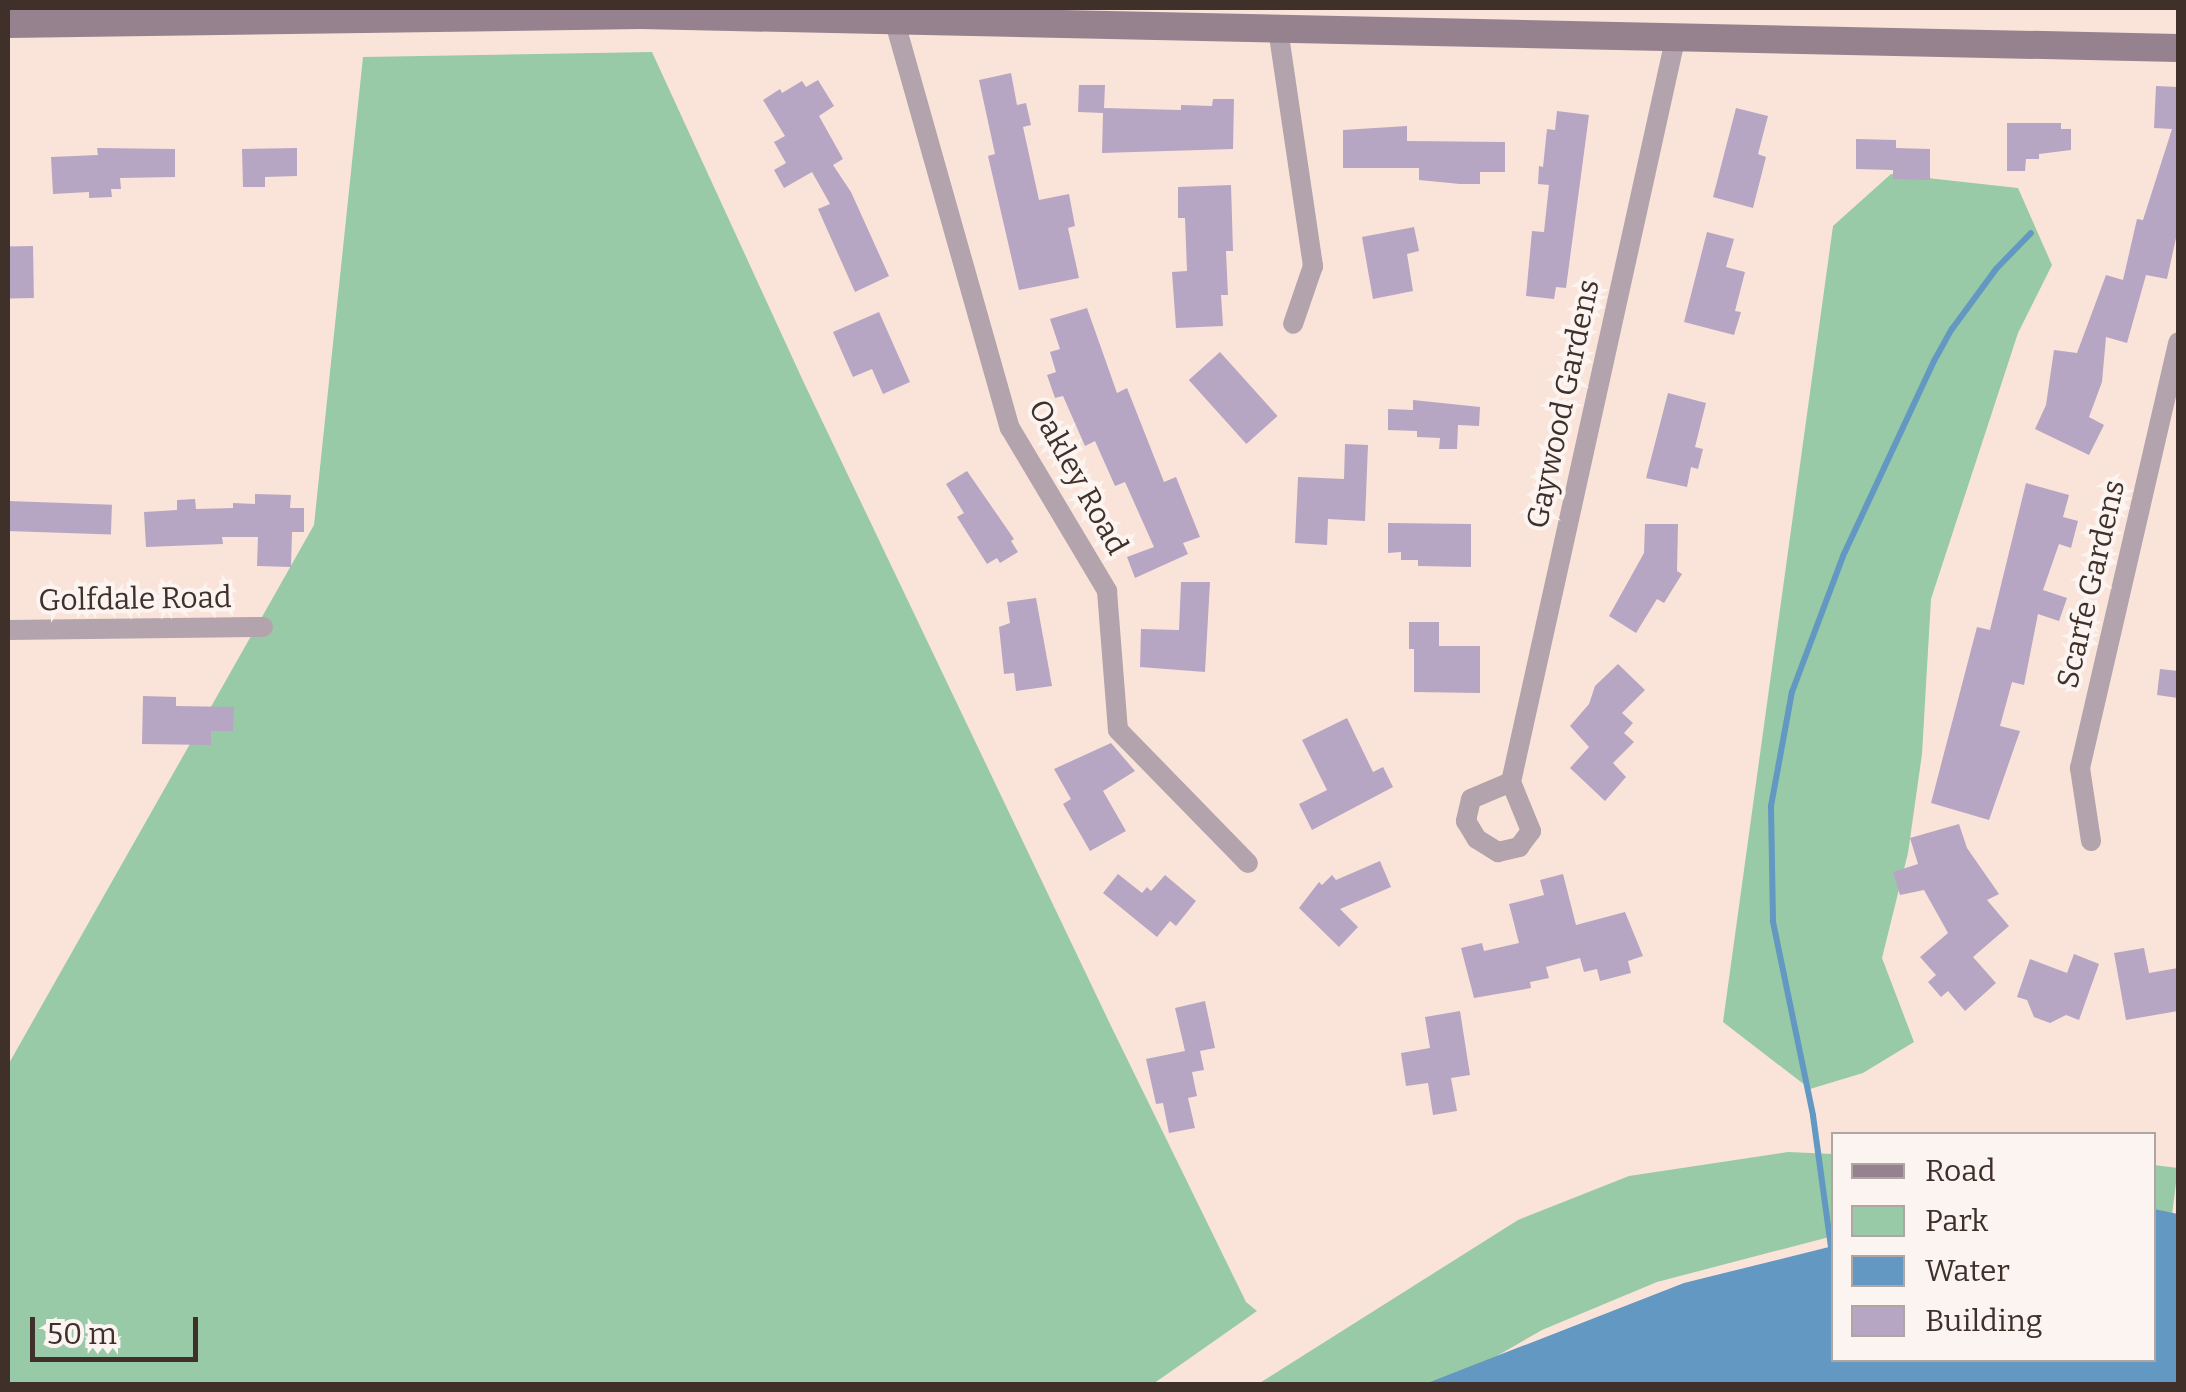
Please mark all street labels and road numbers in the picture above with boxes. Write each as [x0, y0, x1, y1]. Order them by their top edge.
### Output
street label: Gaywood Gardens [1519, 276, 1607, 532]
street label: Oakley Road [1021, 393, 1135, 561]
street label: Scarfe Gardens [2050, 476, 2132, 692]
street label: Golfdale Road [38, 579, 232, 619]

